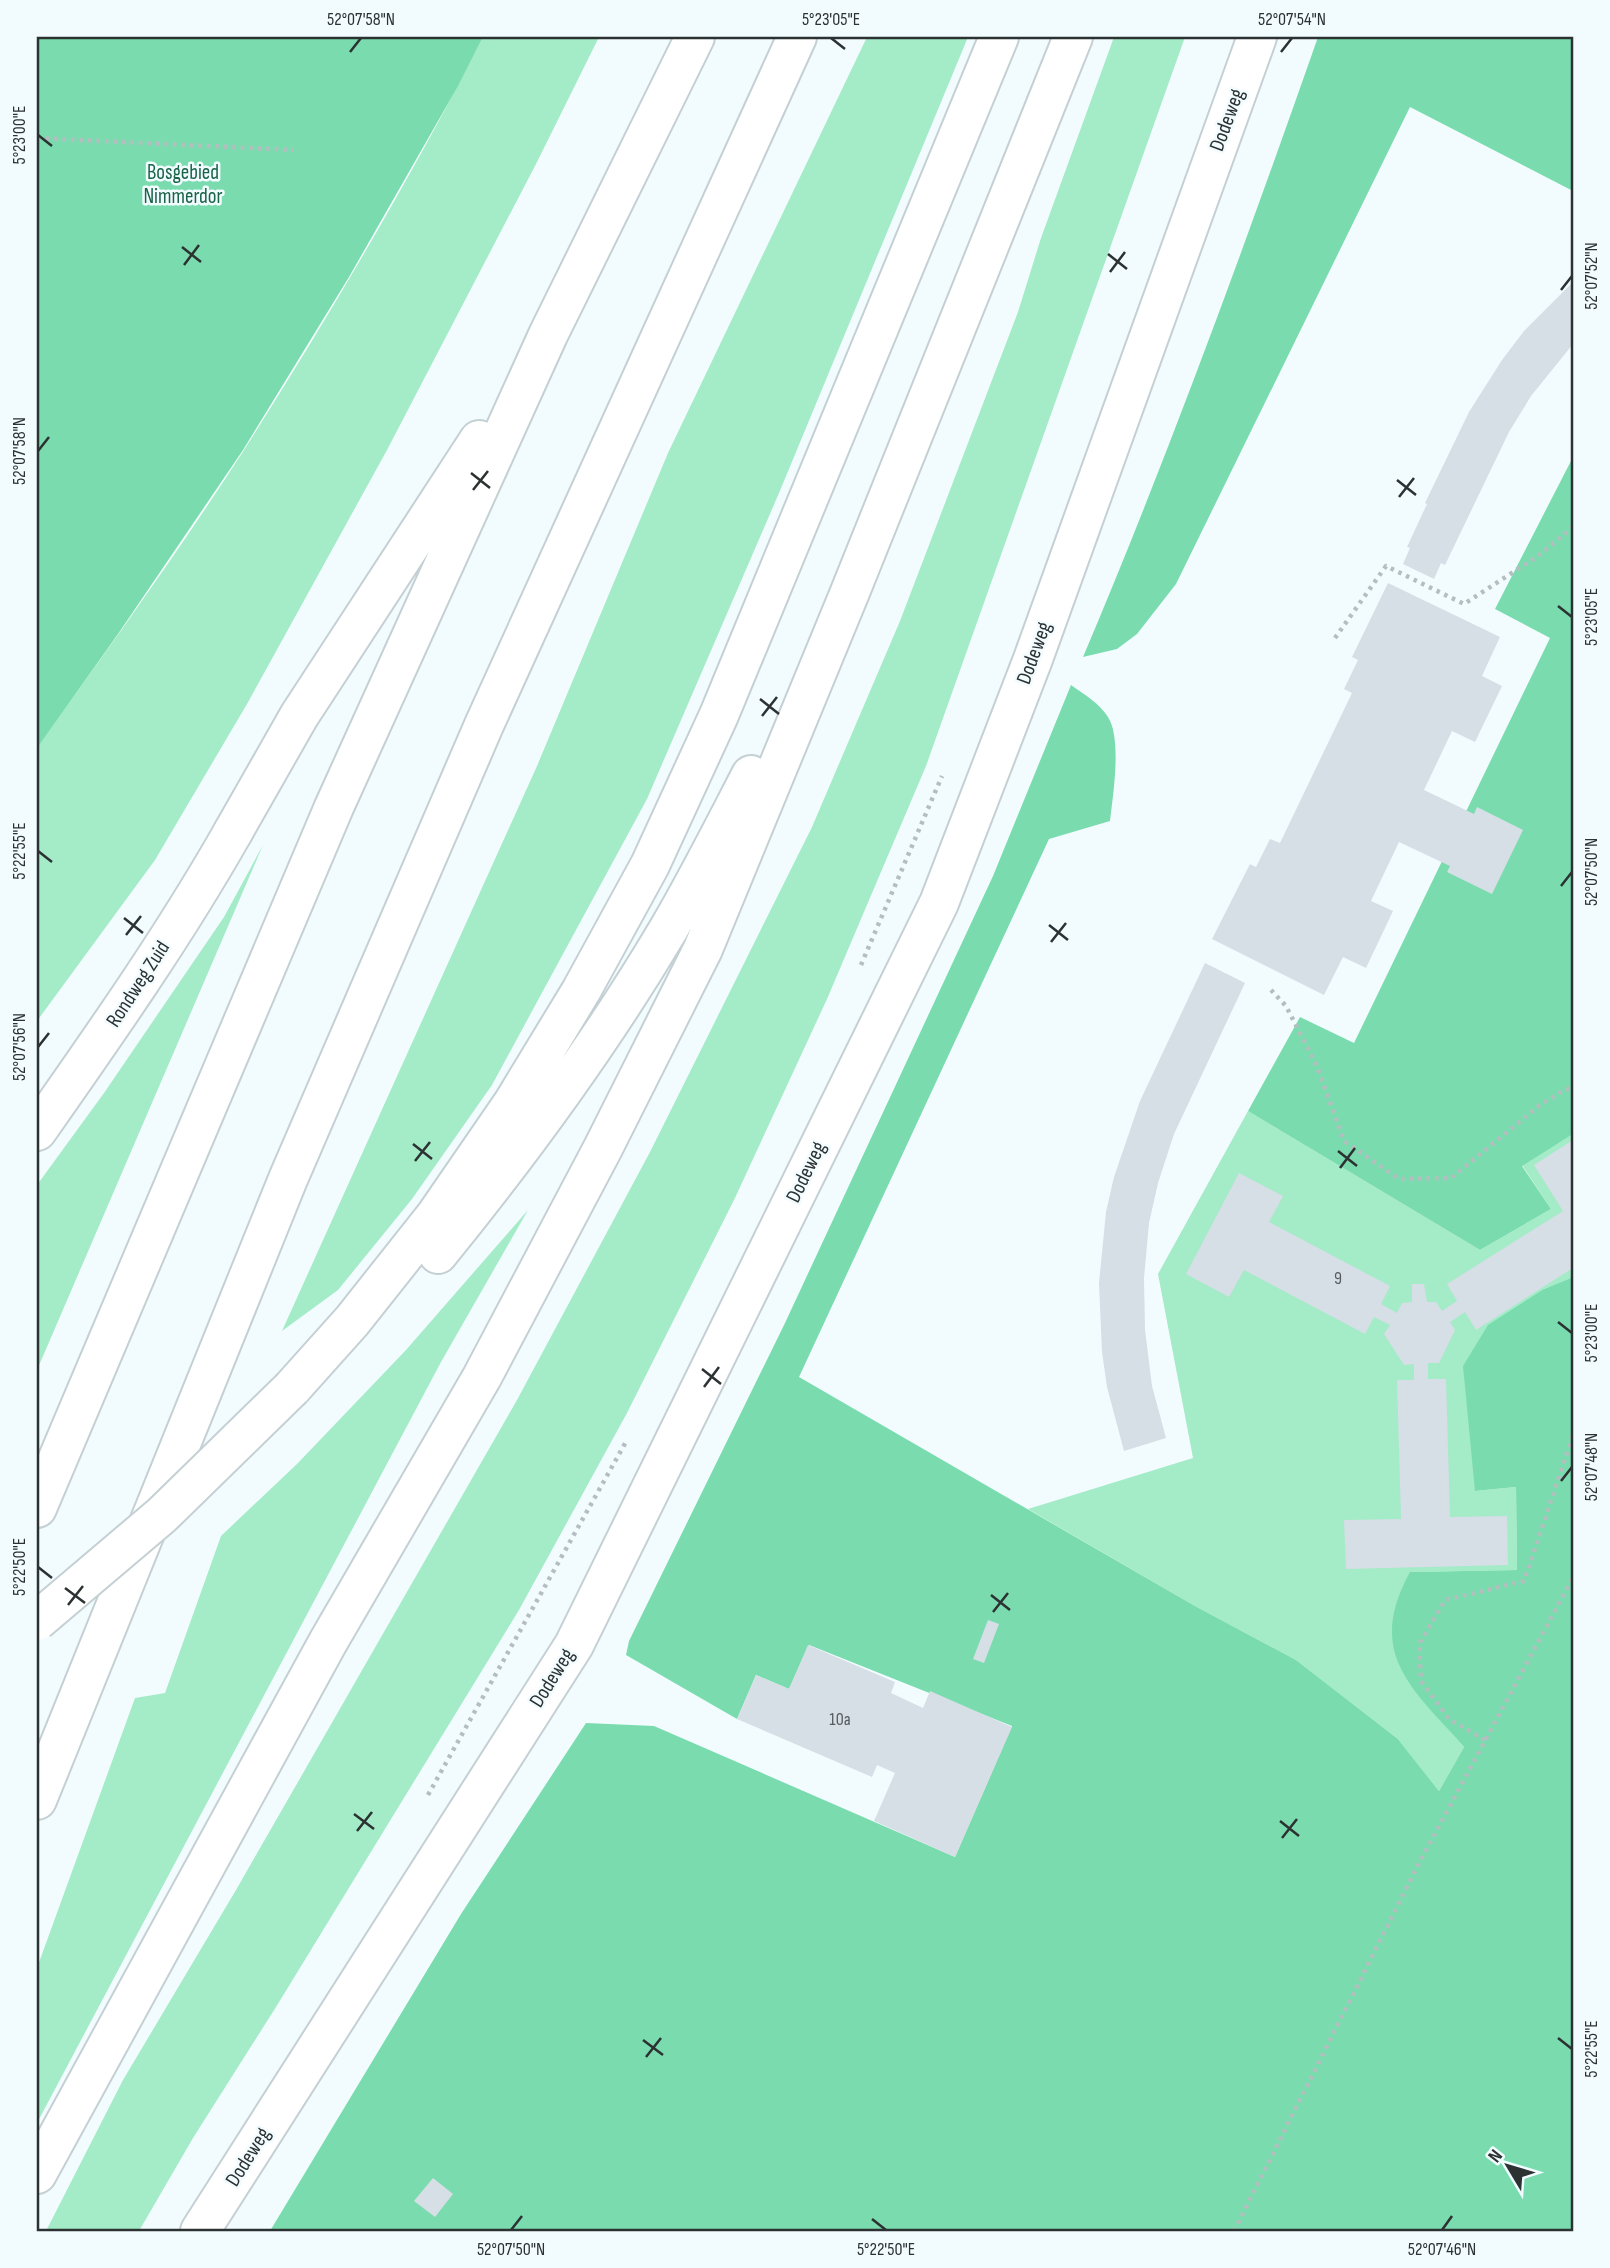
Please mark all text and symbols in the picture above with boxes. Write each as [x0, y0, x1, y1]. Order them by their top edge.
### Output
text: 52°07'58"N [327, 9, 395, 30]
text: 5°23'05"E [802, 9, 860, 30]
text: 52°07'54"N [1258, 9, 1326, 30]
street label: Dodeweg [1204, 85, 1250, 155]
text: 5°23'00"E [9, 105, 30, 165]
park label: Bosgebied Nimmerdor [143, 160, 223, 209]
text: 52°07'52"N [1581, 242, 1602, 310]
text: 52°07'58"N [9, 417, 30, 485]
text: 5°23'05"E [1581, 588, 1602, 646]
street label: Dodeweg [1011, 618, 1057, 688]
text: 5°22'55"E [9, 822, 30, 880]
text: 52°07'50"N [1581, 838, 1602, 906]
street label: Rondweg Zuid [101, 936, 175, 1032]
text: 52°07'56"N [9, 1013, 30, 1081]
street label: Dodeweg [781, 1137, 831, 1207]
house number: 9 [1334, 1268, 1342, 1289]
text: 5°23'00"E [1581, 1303, 1602, 1363]
text: 52°07'48"N [1581, 1433, 1602, 1501]
text: 5°22'50"E [9, 1538, 30, 1596]
street label: Dodeweg [524, 1644, 580, 1712]
house number: 10a [829, 1709, 851, 1730]
text: 5°22'55"E [1581, 2020, 1602, 2078]
street label: Dodeweg [220, 2123, 276, 2191]
north arrow [1474, 2132, 1544, 2202]
text: N [1484, 2145, 1508, 2168]
text: 52°07'50"N [477, 2239, 545, 2260]
text: 5°22'50"E [857, 2239, 915, 2260]
text: 52°07'46"N [1408, 2239, 1476, 2260]

